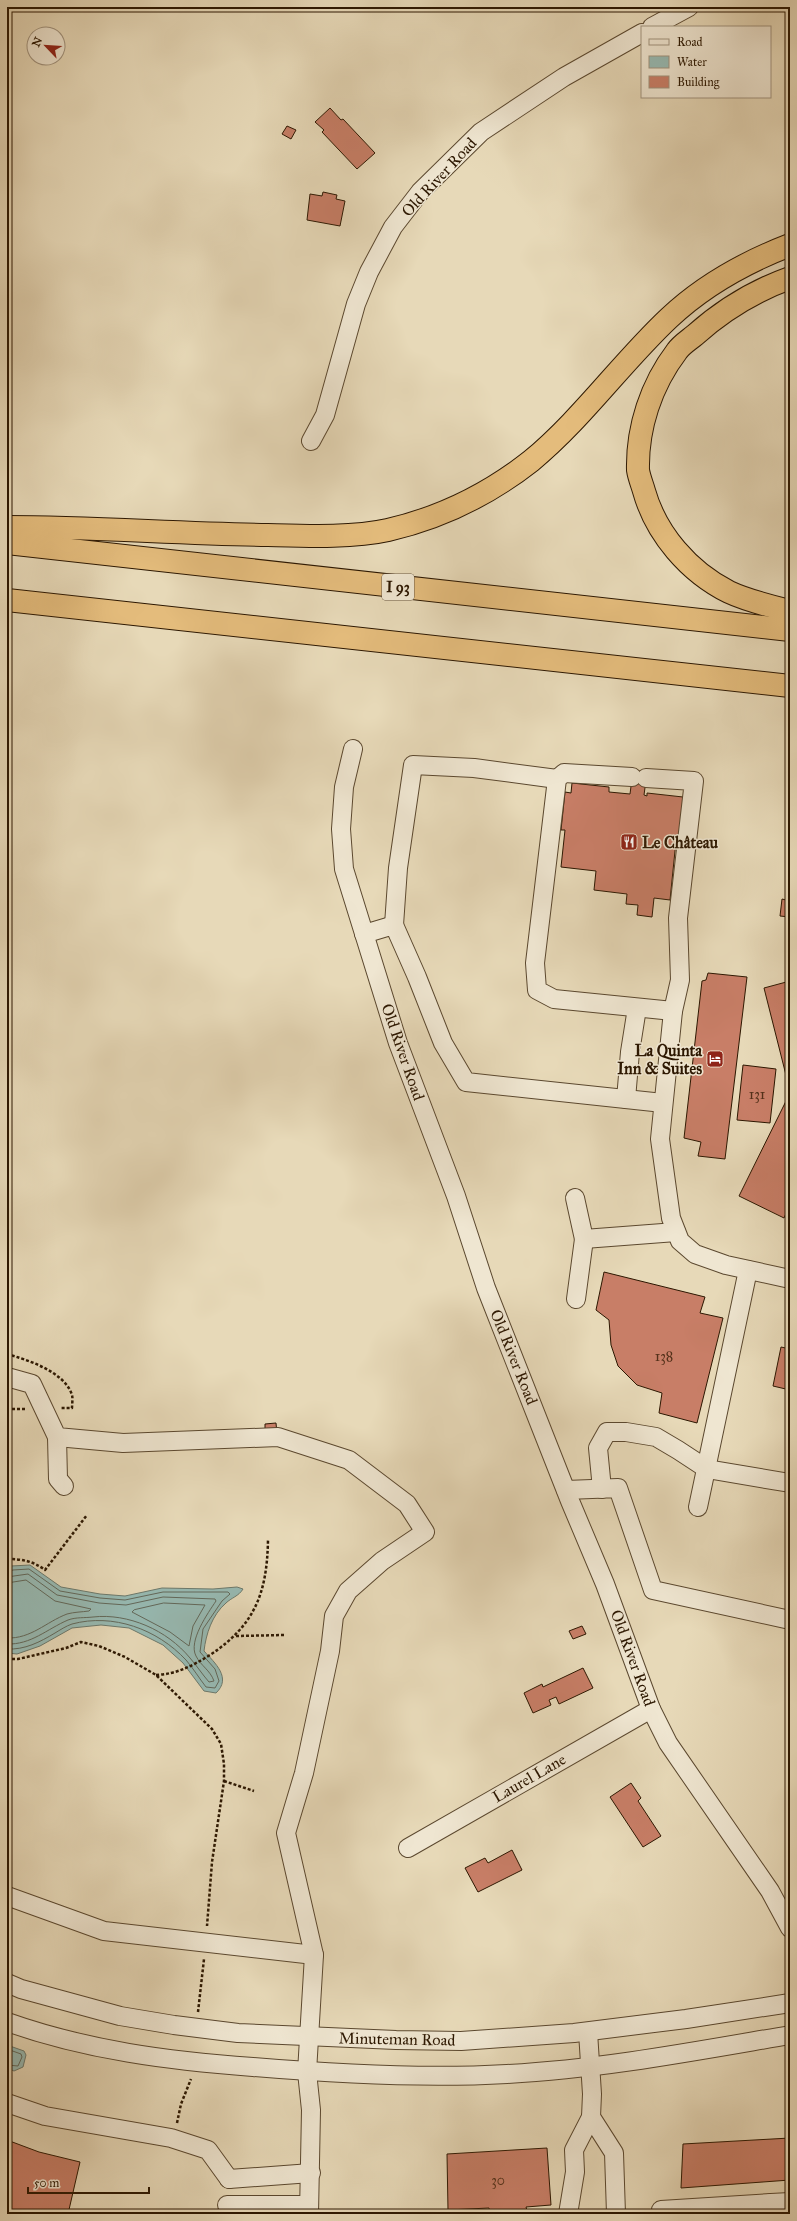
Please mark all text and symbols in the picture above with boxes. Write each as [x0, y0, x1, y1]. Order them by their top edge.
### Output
north arrow [26, 26, 66, 66]
legend [641, 26, 771, 98]
text: N [30, 34, 46, 49]
text: Road [677, 35, 703, 49]
text: Water [677, 55, 707, 69]
text: Building [677, 75, 720, 90]
street label: Old River Road [398, 134, 480, 220]
road number: I 93 [382, 574, 414, 600]
restaurant icon: Le Château [619, 832, 639, 852]
place label: Le Château [642, 833, 719, 852]
street label: Old River Road [378, 1001, 428, 1103]
place label: La Quinta Inn & Suites [617, 1041, 703, 1078]
hotel icon: La Quinta Inn & Suites [705, 1049, 725, 1069]
house number: 131 [749, 1086, 766, 1103]
street label: Old River Road [486, 1307, 542, 1407]
house number: 138 [655, 1348, 673, 1365]
street label: Old River Road [607, 1607, 659, 1709]
street label: Laurel Lane [489, 1749, 569, 1807]
street label: Minuteman Road [338, 2028, 456, 2050]
scale bar [28, 2169, 149, 2195]
house number: 30 [491, 2172, 505, 2189]
text: 50 m [34, 2176, 59, 2190]

